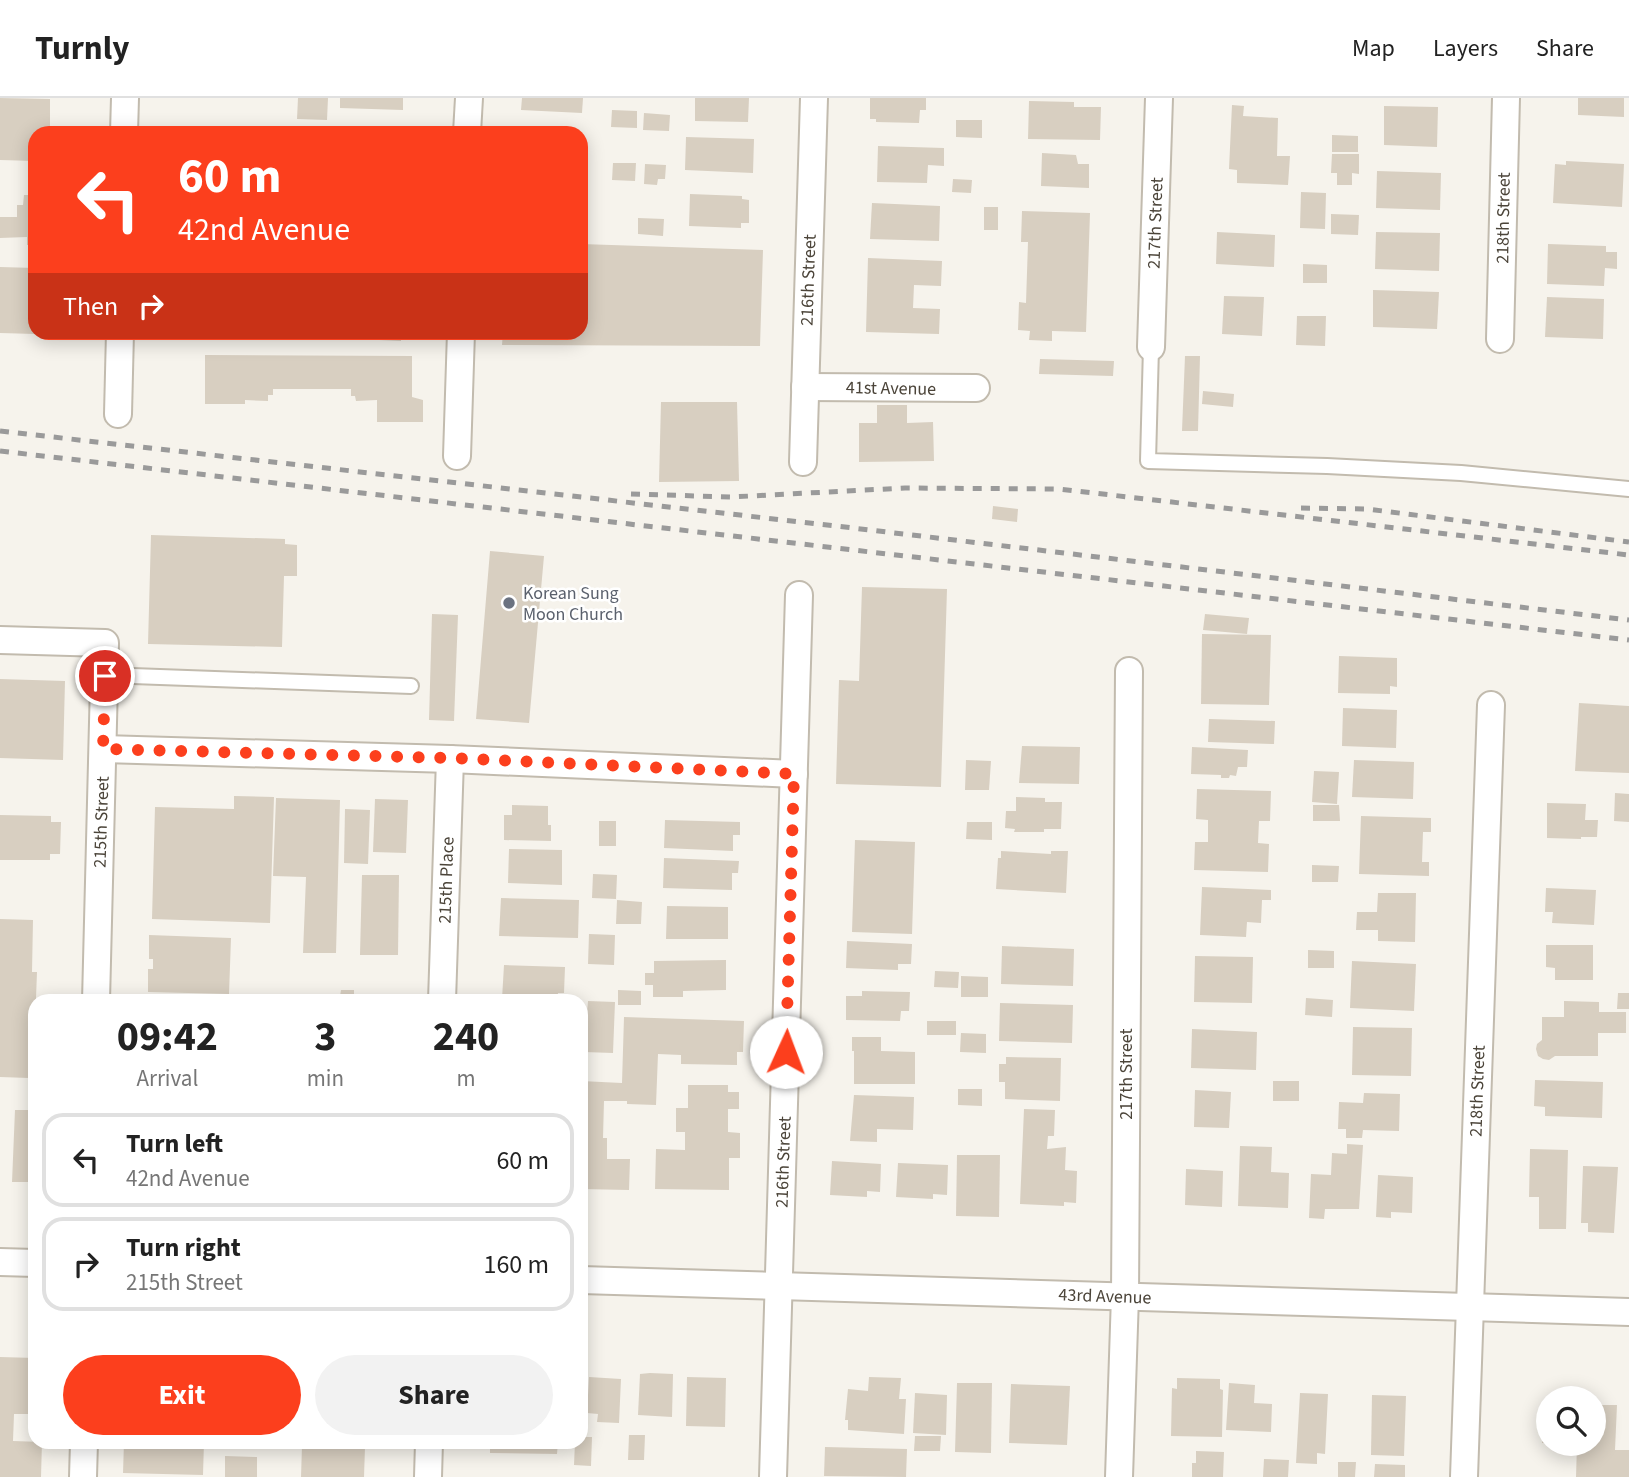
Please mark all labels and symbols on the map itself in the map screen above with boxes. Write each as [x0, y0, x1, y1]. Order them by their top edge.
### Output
street label: 218th Street [1490, 172, 1517, 264]
street label: 217th Street [1141, 177, 1170, 269]
street label: 216th Street [794, 234, 823, 326]
street label: 41st Avenue [846, 375, 936, 402]
place label: Korean Sung Moon Church [523, 581, 623, 627]
marker: Korean Sung Moon Church [501, 595, 517, 611]
pin [75, 646, 135, 706]
street label: 215th Street [87, 776, 116, 868]
street label: 215th Place [432, 836, 461, 924]
position arrow [749, 1015, 823, 1089]
street label: 217th Street [1114, 1028, 1139, 1120]
street label: 218th Street [1463, 1045, 1492, 1137]
street label: 216th Street [769, 1116, 798, 1208]
street label: 43rd Avenue [1058, 1282, 1152, 1311]

